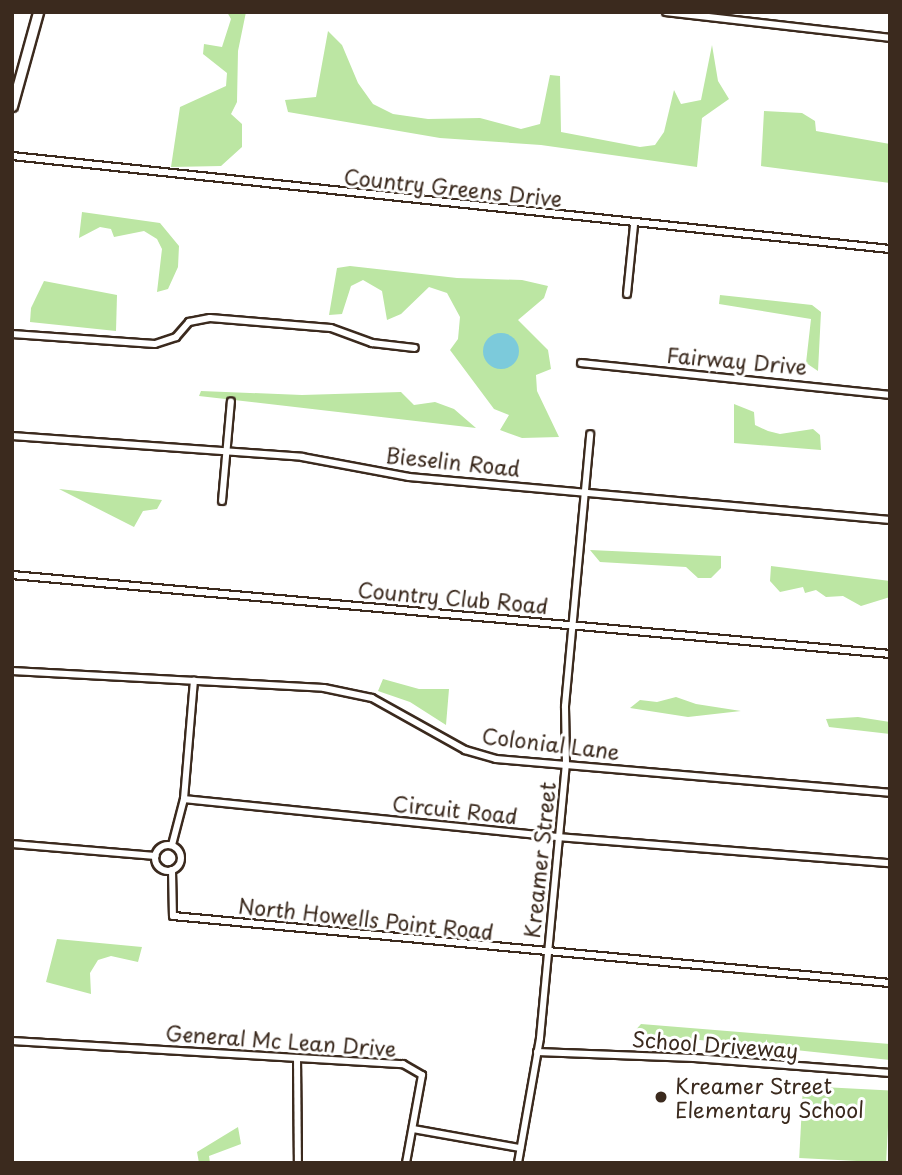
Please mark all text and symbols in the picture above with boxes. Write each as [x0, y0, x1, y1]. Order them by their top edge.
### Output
street label: Country Greens Drive [341, 163, 565, 211]
street label: Fairway Drive [666, 341, 808, 379]
street label: Bieselin Road [385, 441, 521, 481]
street label: Country Club Road [356, 576, 550, 618]
street label: Colonial Lane [481, 722, 621, 764]
street label: Kreamer Street [518, 780, 560, 940]
street label: Circuit Road [391, 790, 519, 828]
street label: North Howells Point Road [236, 892, 496, 944]
street label: General Mc Lean Drive [164, 1019, 398, 1061]
street label: School Driveway [631, 1026, 799, 1062]
place label: Kreamer Street Elementary School [675, 1072, 864, 1122]
marker: Kreamer Street Elementary School [653, 1089, 669, 1105]

